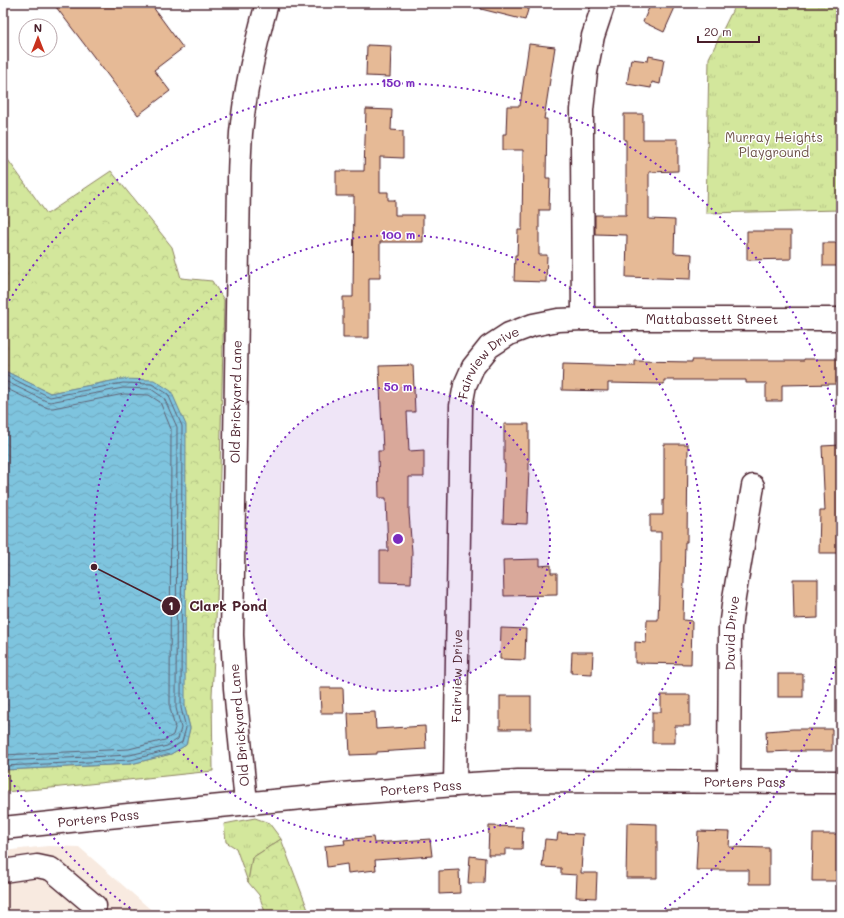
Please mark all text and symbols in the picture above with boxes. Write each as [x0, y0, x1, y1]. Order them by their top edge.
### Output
north arrow [18, 18, 58, 58]
scale bar [698, 18, 759, 44]
text: N [34, 20, 42, 35]
text: 20 m [704, 23, 732, 39]
text: 150 m [381, 74, 415, 90]
park label: Murray Heights Playground [725, 128, 823, 160]
text: 100 m [381, 226, 415, 242]
street label: Mattabassett Street [646, 310, 778, 327]
street label: Fairview Drive [454, 322, 521, 400]
street label: Old Brickyard Lane [226, 340, 245, 463]
text: 50 m [384, 378, 412, 394]
centre of rings [391, 532, 405, 546]
callout: Clark Pond [161, 593, 275, 619]
street label: David Drive [721, 595, 742, 670]
text: Clark Pond [189, 596, 267, 615]
text: 1 [168, 597, 174, 613]
street label: Fairview Drive [447, 629, 465, 723]
street label: Old Brickyard Lane [225, 663, 252, 787]
street label: Porters Pass [704, 773, 786, 790]
street label: Porters Pass [380, 776, 462, 799]
street label: Porters Pass [57, 805, 140, 830]

